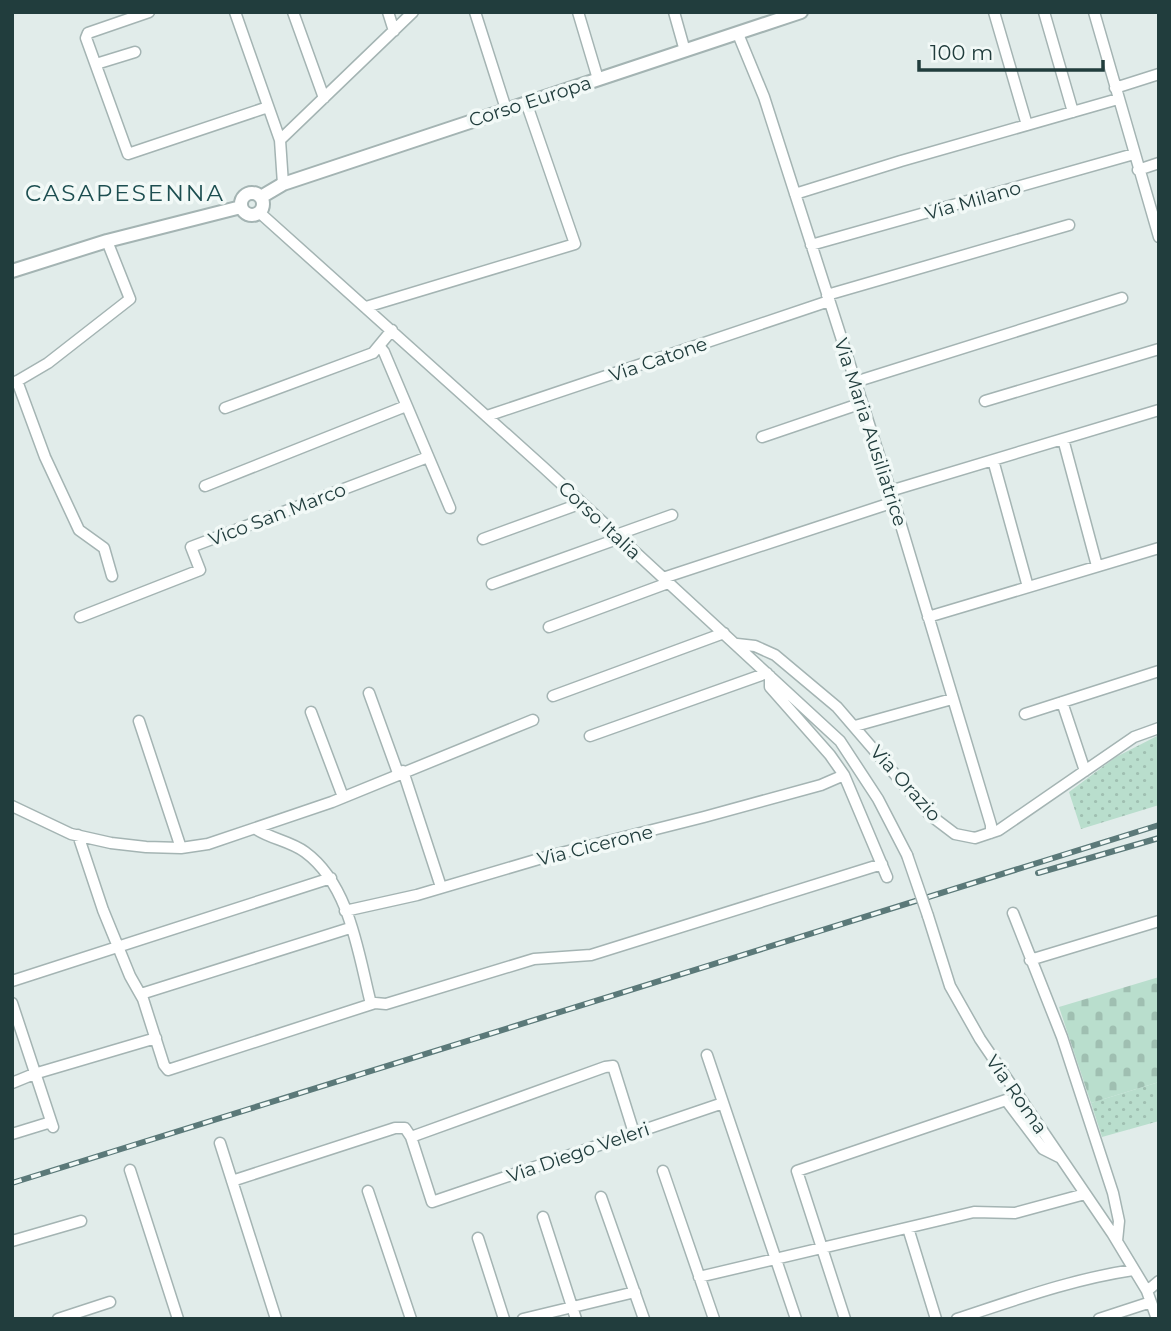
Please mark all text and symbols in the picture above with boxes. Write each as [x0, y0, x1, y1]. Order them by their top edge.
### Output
scale bar [919, 28, 1103, 72]
text: 100 m [930, 40, 993, 65]
street label: Corso Europa [466, 71, 594, 132]
street label: Via Milano [923, 176, 1024, 225]
district label: CASAPESENNA [25, 179, 225, 207]
street label: Via Catone [606, 332, 710, 387]
street label: Via Maria Ausiliatrice [829, 335, 912, 529]
street label: Corso Italia [554, 476, 646, 564]
street label: Vico San Marco [205, 478, 349, 551]
street label: Via Orazio [865, 740, 946, 826]
street label: Via Cicerone [535, 820, 655, 871]
street label: Via Roma [981, 1050, 1052, 1138]
street label: Via Diego Veleri [504, 1117, 652, 1188]

